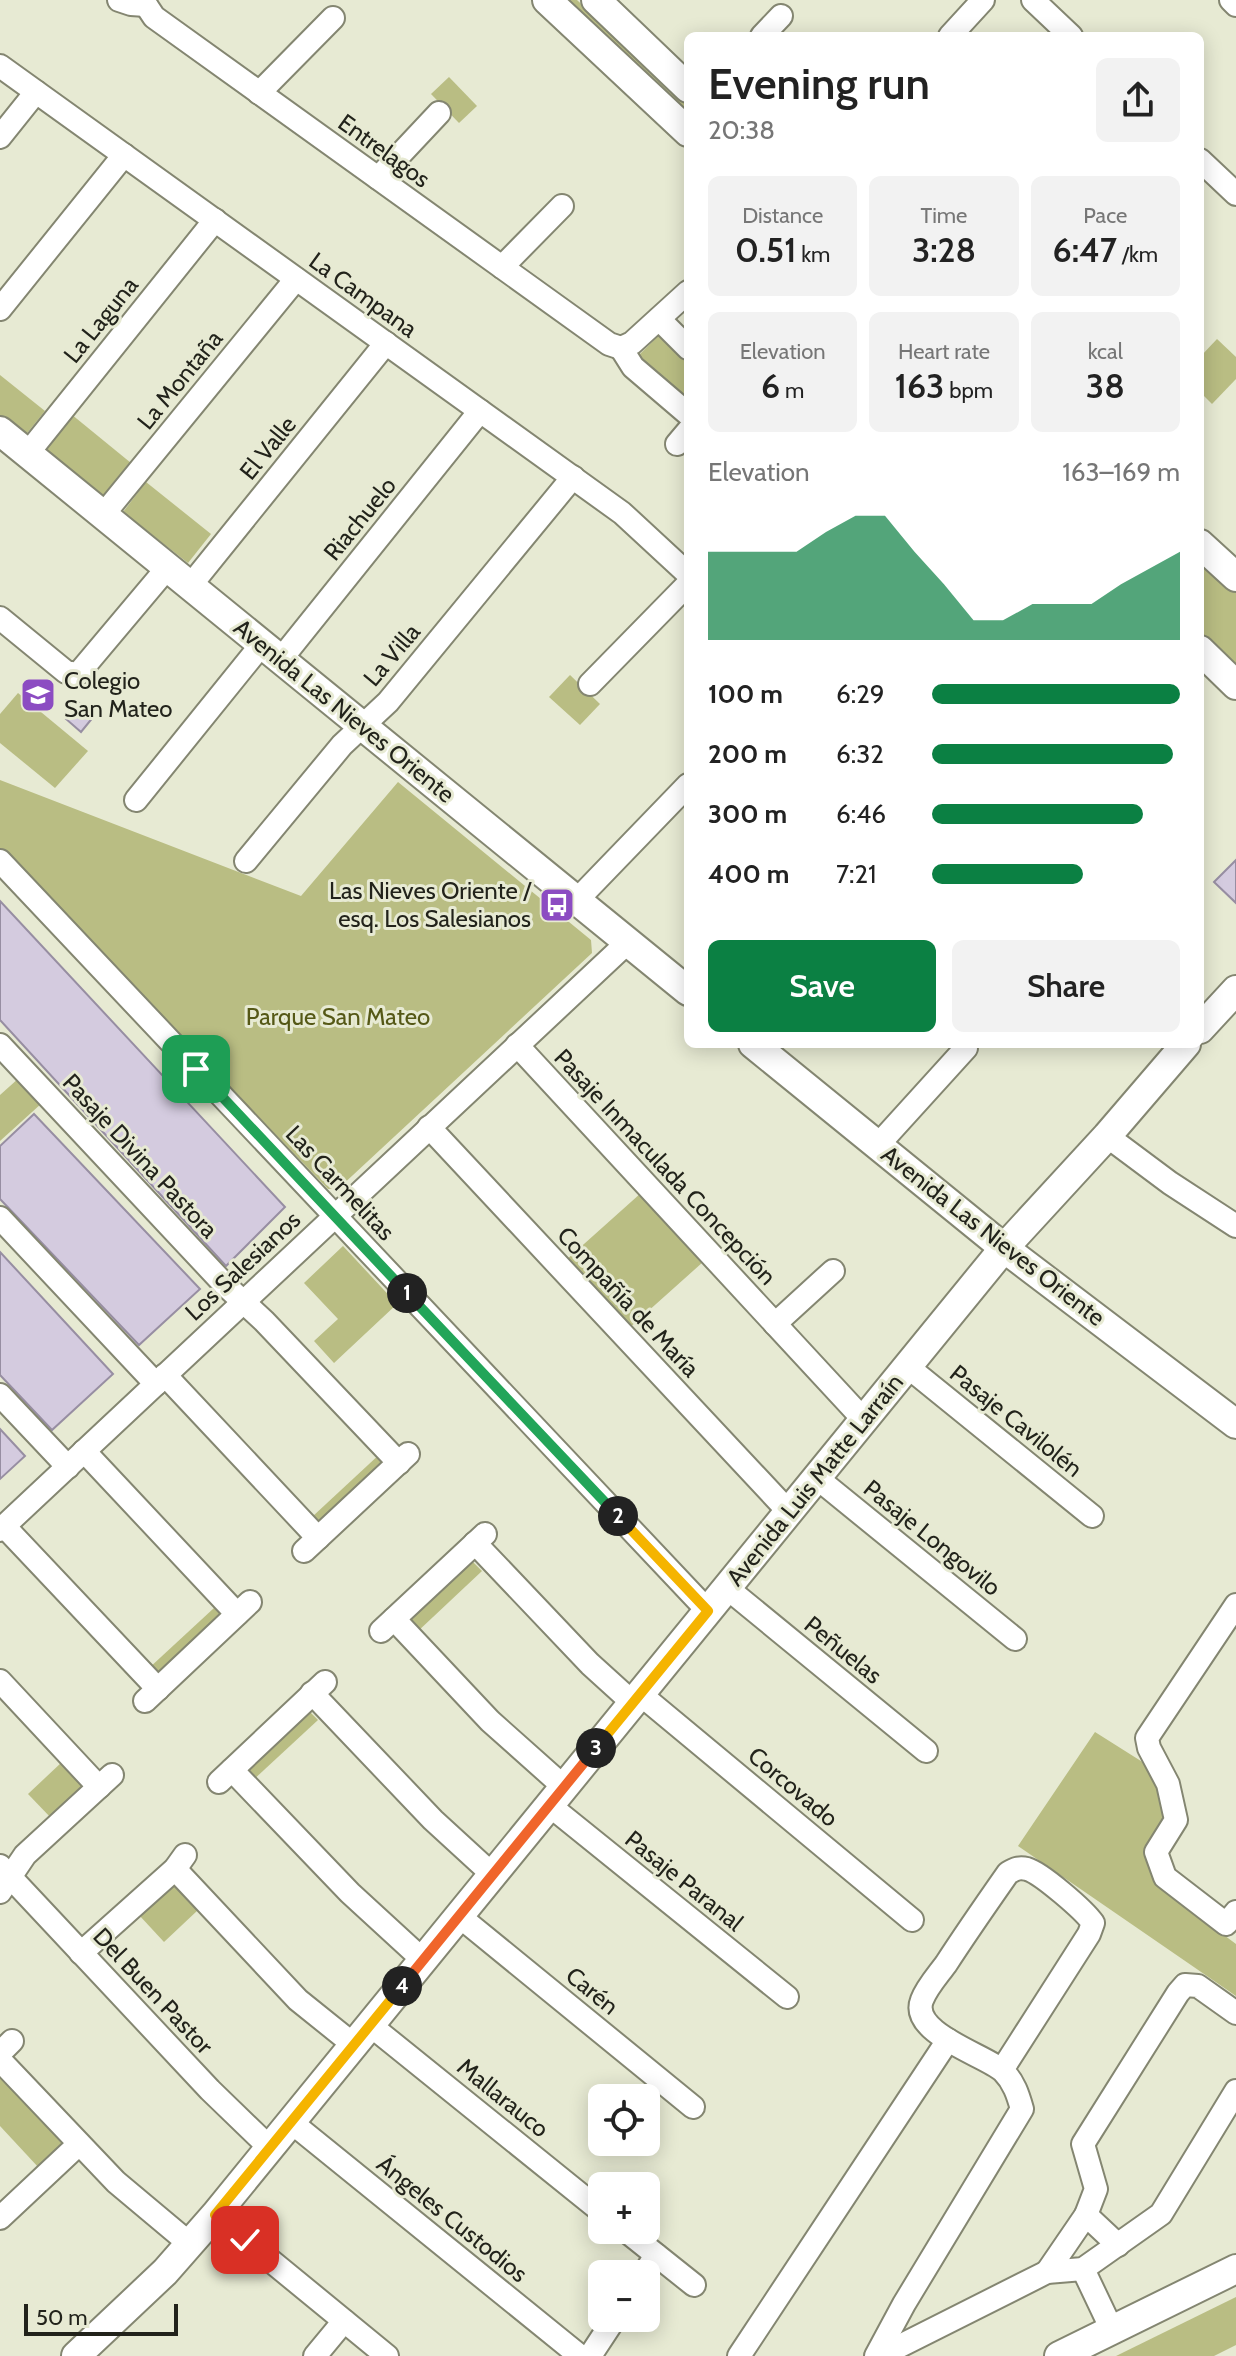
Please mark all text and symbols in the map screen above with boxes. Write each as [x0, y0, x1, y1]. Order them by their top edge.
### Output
text: Evening run [708, 57, 930, 110]
button: share [1096, 58, 1180, 142]
street label: Entrelagos [333, 108, 436, 194]
text: 20:38 [708, 114, 775, 146]
text: Distance [742, 202, 823, 229]
text: Time [921, 202, 967, 229]
text: Pace [1083, 202, 1127, 229]
text: 0.51 [735, 229, 796, 271]
text: 3:28 [912, 229, 976, 271]
text: 6:47 [1053, 229, 1117, 271]
text: km [796, 241, 830, 268]
text: /km [1117, 241, 1158, 268]
street label: La Campana [304, 246, 423, 344]
street label: La Laguna [57, 271, 144, 368]
street label: La Montaña [131, 324, 229, 435]
text: Elevation [740, 338, 826, 365]
text: Heart rate [898, 338, 990, 365]
text: kcal [1088, 338, 1123, 365]
text: 6 [761, 365, 780, 407]
text: 163 [895, 365, 944, 407]
text: 38 [1086, 365, 1125, 407]
text: m [780, 377, 804, 404]
text: bpm [944, 377, 993, 404]
street label: El Valle [233, 410, 302, 485]
text: Elevation [708, 456, 810, 488]
text: 163–169 m [1062, 456, 1180, 488]
street label: Riachuelo [317, 471, 402, 566]
street label: Avenida Las Nieves Oriente [228, 613, 460, 809]
street label: La Villa [357, 617, 426, 692]
place label: Colegio San Mateo [64, 666, 172, 723]
school or university icon: Colegio San Mateo [19, 676, 57, 714]
text: 100 m [708, 678, 783, 710]
text: 6:29 [836, 678, 885, 710]
text: 200 m [708, 738, 787, 770]
text: 6:32 [836, 738, 884, 770]
text: 300 m [708, 798, 787, 830]
text: 6:46 [836, 798, 886, 830]
text: 400 m [708, 858, 789, 890]
text: 7:21 [836, 858, 877, 890]
place label: Las Nieves Oriente / esq. Los Salesianos [329, 876, 532, 933]
bus stop icon: Las Nieves Oriente / esq. Los Salesianos [538, 886, 576, 924]
button: Save [708, 940, 936, 1032]
button: Share [952, 940, 1180, 1032]
park label: Parque San Mateo [246, 1002, 430, 1031]
pin [162, 1035, 230, 1103]
street label: Pasaje Inmaculada Concepción [548, 1043, 782, 1291]
icon: arrive [174, 1047, 218, 1091]
street label: Pasaje Divina Pastora [57, 1068, 224, 1244]
street label: Las Carmelitas [280, 1119, 401, 1246]
street label: Avenida Las Nieves Oriente [876, 1139, 1111, 1332]
street label: Los Salesianos [179, 1205, 306, 1326]
street label: Compañía de María [551, 1220, 706, 1383]
pin: 1 [387, 1273, 427, 1313]
text: 1 [403, 1279, 411, 1306]
street label: Pasaje Cavilolén [944, 1358, 1088, 1483]
street label: Avenida Luis Matte Larraín [720, 1368, 909, 1592]
street label: Pasaje Longovilo [858, 1473, 1007, 1602]
pin: 2 [598, 1496, 638, 1536]
text: 2 [612, 1502, 624, 1529]
street label: Peñuelas [799, 1610, 888, 1690]
pin: 3 [576, 1728, 616, 1768]
text: 3 [590, 1734, 602, 1761]
street label: Corcovado [743, 1741, 844, 1833]
street label: Pasaje Paranal [619, 1824, 749, 1937]
street label: Del Buen Pastor [87, 1921, 220, 2060]
street label: Carén [560, 1961, 624, 2021]
pin: 4 [382, 1966, 422, 2006]
text: 4 [395, 1972, 409, 1999]
street label: Mallarauco [452, 2052, 555, 2143]
map controls [588, 2084, 660, 2332]
button: locate [588, 2084, 660, 2156]
street label: Ángeles Custodios [371, 2149, 533, 2288]
button: + [588, 2172, 660, 2244]
pin [211, 2206, 279, 2274]
icon: check [223, 2218, 267, 2262]
button: − [588, 2260, 660, 2332]
scale bar [24, 2300, 178, 2336]
text: 50 m [36, 2304, 88, 2331]

